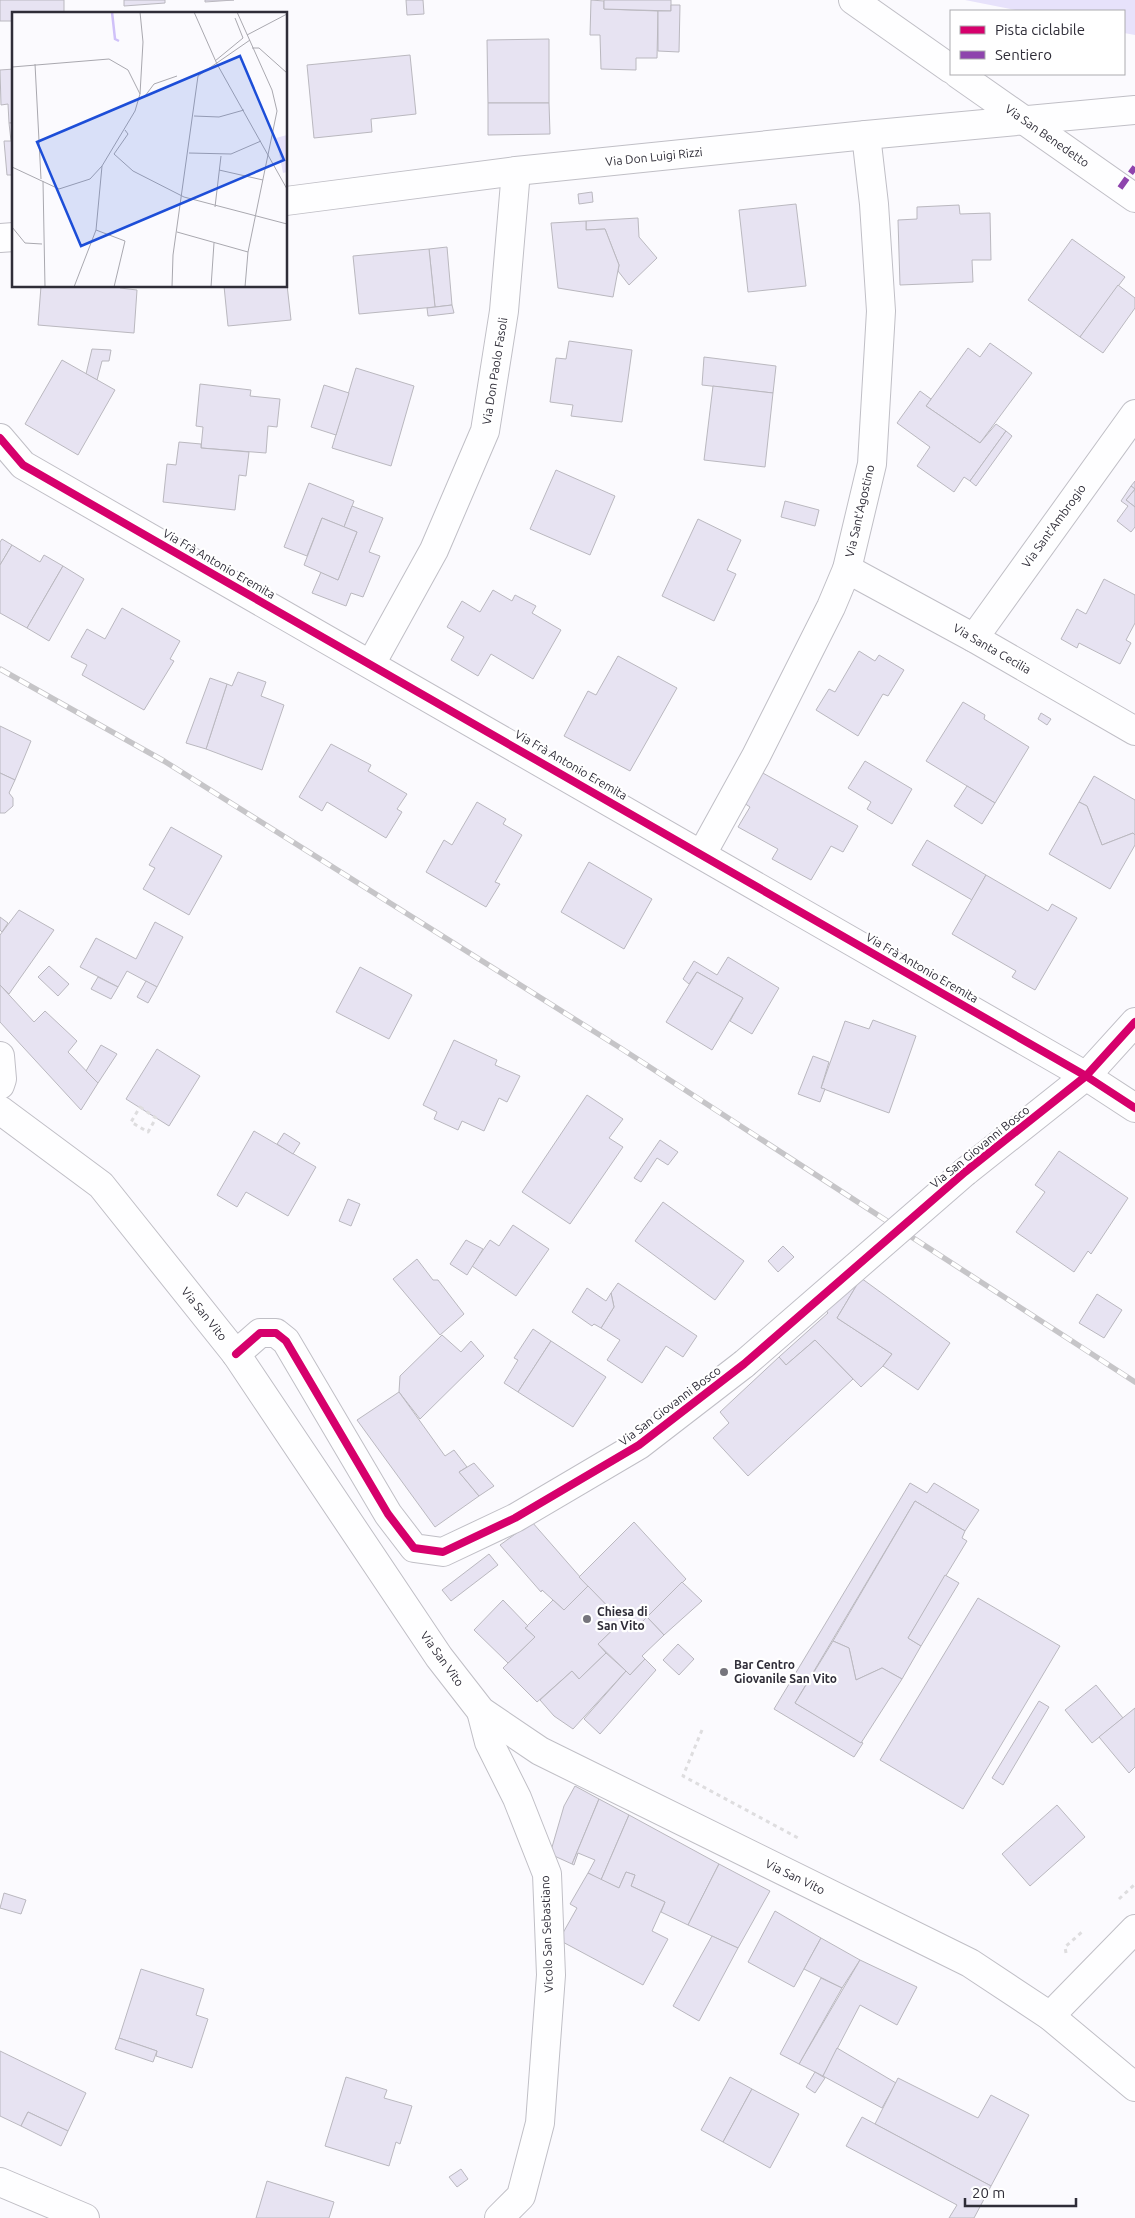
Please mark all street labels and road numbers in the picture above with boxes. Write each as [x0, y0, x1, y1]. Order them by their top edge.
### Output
street label: Via San Benedetto [1003, 102, 1092, 170]
street label: Via Don Luigi Rizzi [605, 145, 703, 168]
street label: Via Don Paolo Fasoli [480, 316, 509, 425]
street label: Via Sant'Agostino [843, 463, 876, 558]
street label: Via Sant'Ambrogio [1019, 482, 1088, 570]
street label: Via Frà Antonio Eremita [161, 526, 278, 601]
street label: Via Santa Cecilia [951, 621, 1033, 676]
street label: Via Frà Antonio Eremita [513, 727, 630, 802]
street label: Via Frà Antonio Eremita [864, 930, 981, 1005]
street label: Via San Giovanni Bosco [928, 1103, 1032, 1191]
street label: Via San Vito [179, 1285, 230, 1343]
street label: Via San Giovanni Bosco [616, 1363, 723, 1448]
street label: Via San Vito [418, 1629, 467, 1689]
street label: Via San Vito [763, 1857, 827, 1897]
street label: Vicolo San Sebastiano [538, 1875, 555, 1993]

